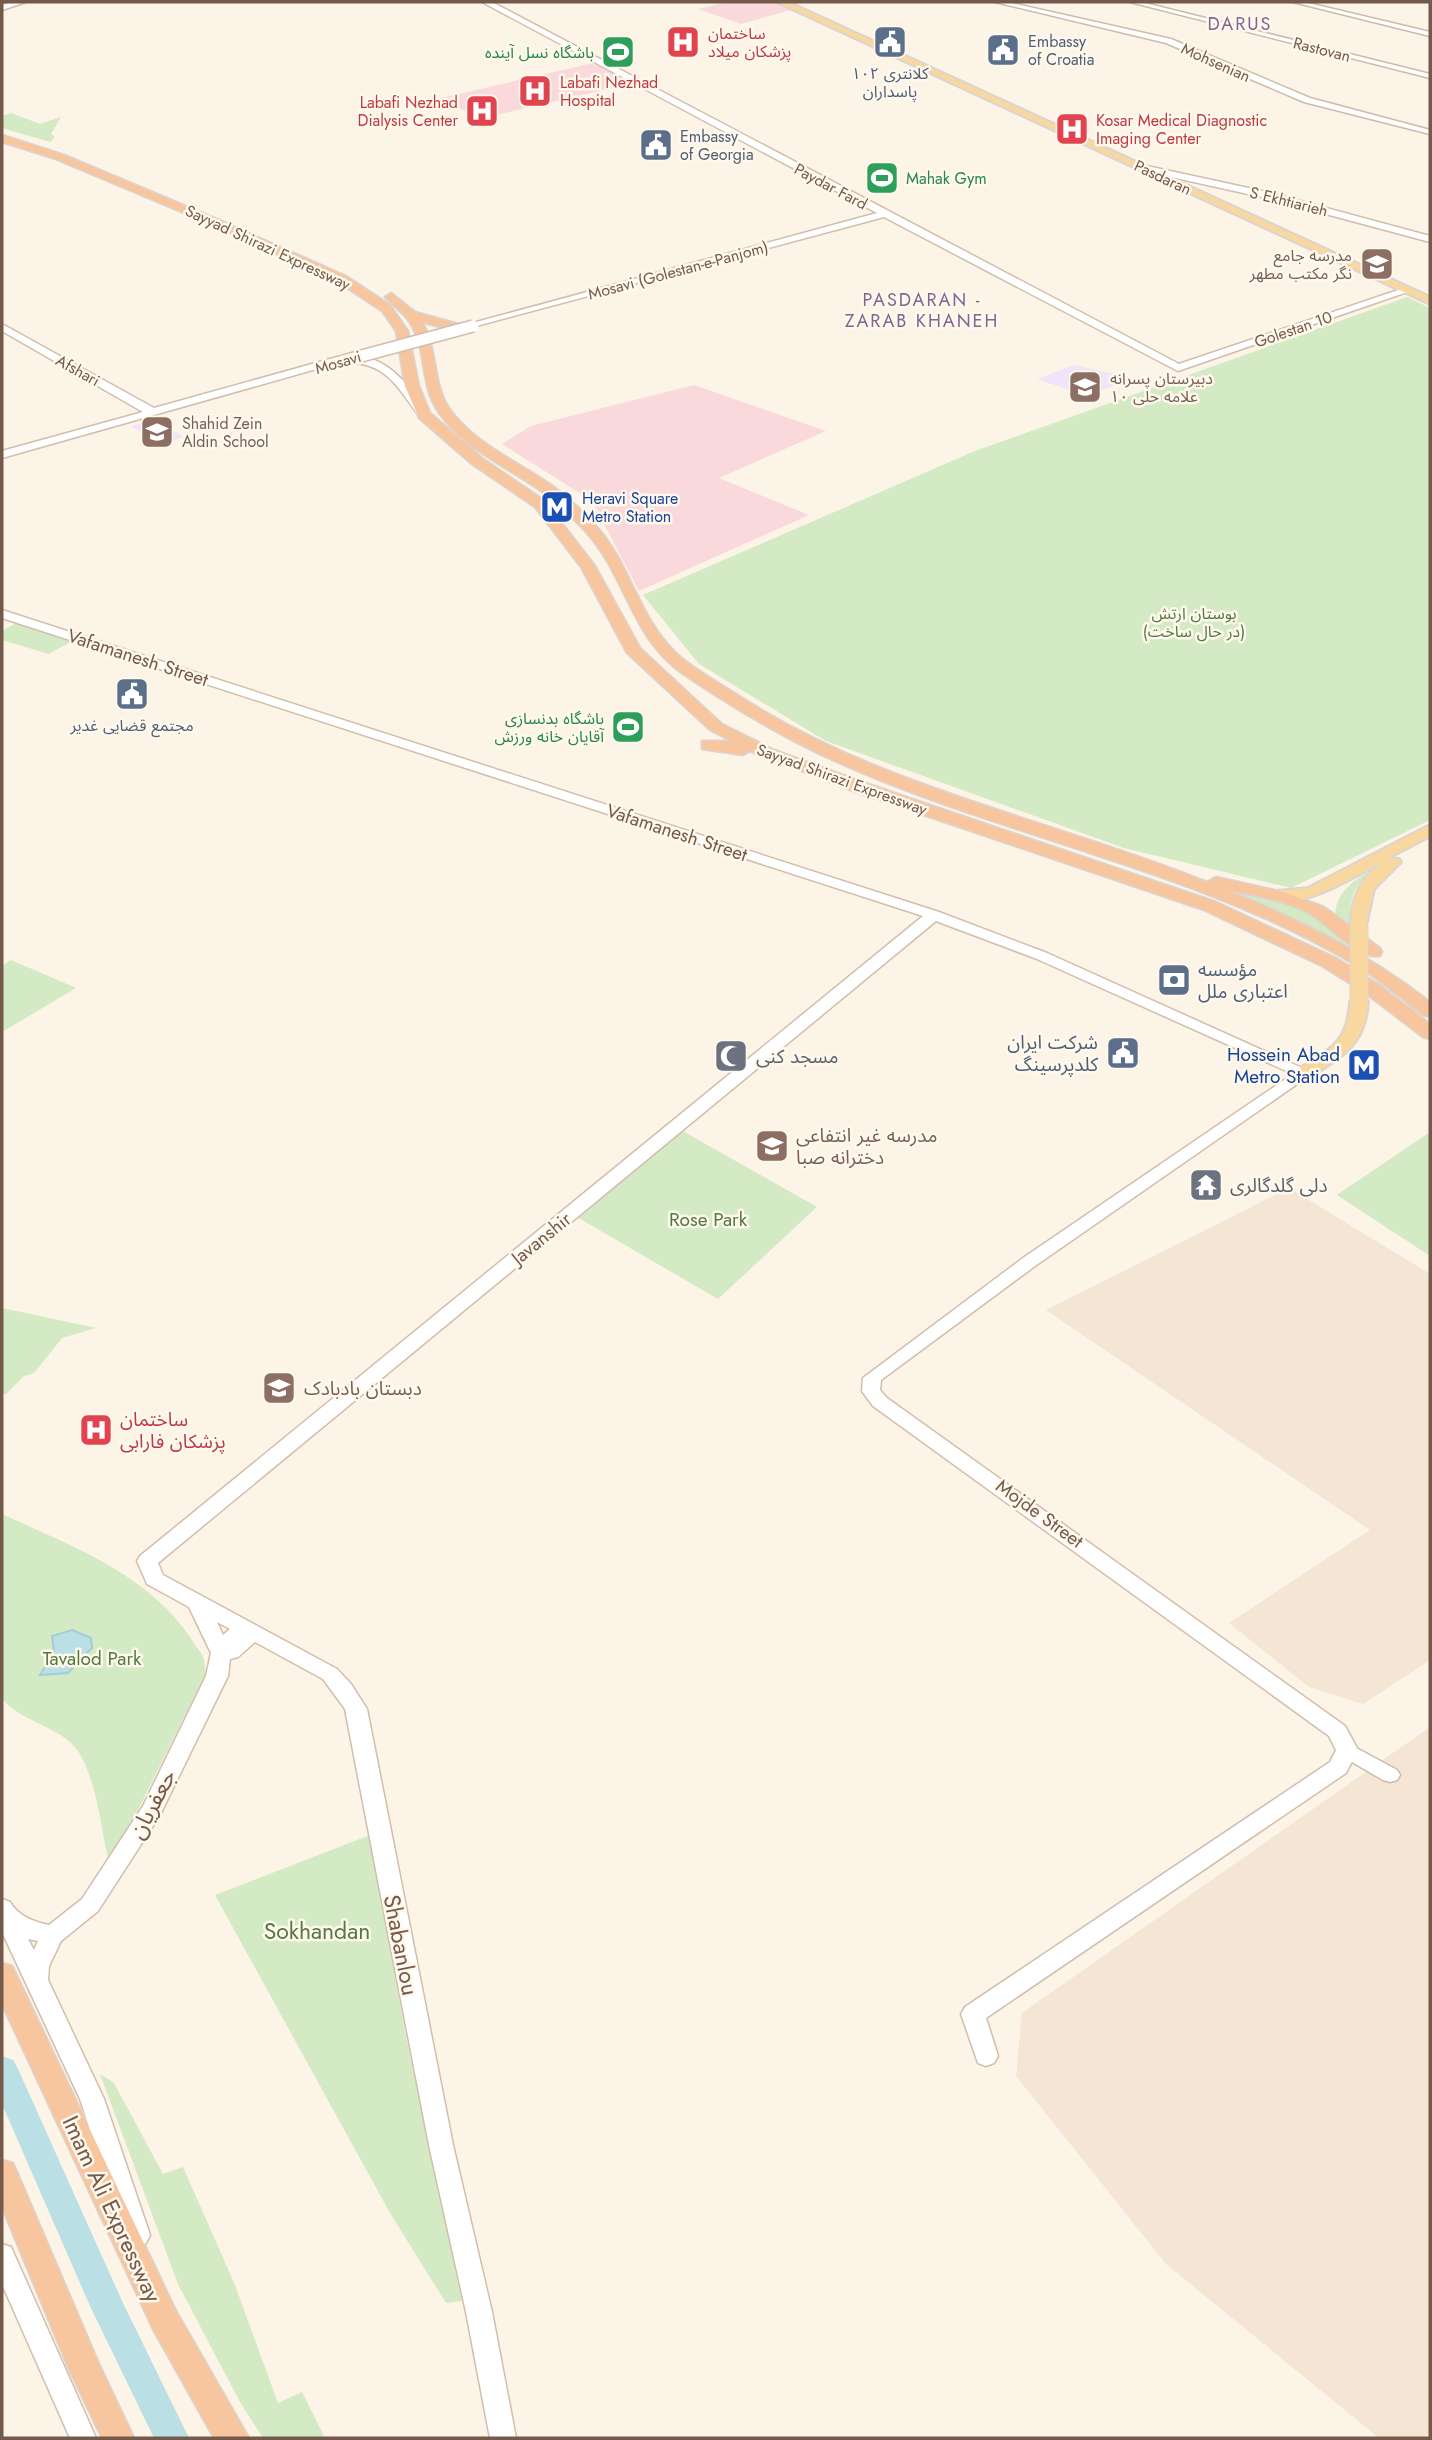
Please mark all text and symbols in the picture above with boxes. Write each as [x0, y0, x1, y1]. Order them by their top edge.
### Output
district label: DARUS [1208, 11, 1272, 37]
place label: ساختمان پزشکان میلاد [708, 22, 791, 63]
hospital icon: ساختمان پزشکان میلاد [664, 23, 702, 61]
public building icon: کلانتری ۱۰۲ پاسداران [871, 23, 909, 61]
place label: Embassy of Croatia [1028, 30, 1094, 71]
public building icon: Embassy of Croatia [984, 31, 1022, 69]
street label: Rastovan [1291, 31, 1353, 68]
sports icon: باشگاه نسل آینده [599, 33, 637, 71]
street label: Mohsenian [1178, 37, 1254, 88]
place label: باشگاه نسل آینده [485, 41, 594, 64]
place label: کلانتری ۱۰۲ پاسداران [851, 62, 929, 103]
place label: Labafi Nezhad Hospital [560, 71, 658, 112]
hospital icon: Labafi Nezhad Hospital [516, 72, 554, 110]
place label: Labafi Nezhad Dialysis Center [358, 91, 459, 132]
hospital icon: Labafi Nezhad Dialysis Center [463, 92, 501, 130]
place label: Kosar Medical Diagnostic Imaging Center [1096, 109, 1267, 150]
hospital icon: Kosar Medical Diagnostic Imaging Center [1053, 110, 1091, 148]
place label: Embassy of Georgia [680, 125, 754, 166]
public building icon: Embassy of Georgia [637, 126, 675, 164]
street label: Pasdaran [1130, 154, 1195, 201]
street label: Paydar Fard [790, 158, 871, 215]
sports icon: Mahak Gym [863, 159, 901, 197]
place label: Mahak Gym [906, 167, 987, 190]
street label: S Ekhtiarieh [1247, 181, 1330, 222]
street label: Sayyad Shirazi Expressway [181, 199, 355, 296]
street label: Mosavi (Golestan-e-Panjom) [585, 235, 771, 306]
place label: مدرسه جامع نگر مکتب مطهر [1248, 244, 1352, 285]
school or university icon: مدرسه جامع نگر مکتب مطهر [1358, 245, 1396, 283]
district label: PASDARAN - ZARAB KHANEH [845, 287, 999, 334]
street label: Golestan 10 [1251, 305, 1335, 354]
street label: Mosavi [312, 345, 364, 380]
street label: Afshari [51, 349, 104, 392]
place label: دبیرستان پسرانه علامه حلی ۱۰ [1110, 367, 1213, 408]
school or university icon: دبیرستان پسرانه علامه حلی ۱۰ [1066, 368, 1104, 406]
place label: Shahid Zein Aldin School [182, 412, 269, 453]
school or university icon: Shahid Zein Aldin School [138, 413, 176, 451]
place label: Heravi Square Metro Station [582, 487, 678, 528]
metro station icon: Heravi Square Metro Station [538, 488, 576, 526]
park label: بوستان ارتش (در حال ساخت) [1143, 602, 1245, 643]
street label: Vafamanesh Street [64, 622, 212, 693]
public building icon: مجتمع قضایی غدیر [113, 675, 151, 713]
place label: باشگاه بدنسازی آقایان خانه ورزش [495, 707, 605, 748]
sports icon: باشگاه بدنسازی آقایان خانه ورزش [609, 708, 647, 746]
place label: مجتمع قضایی غدیر [69, 714, 194, 738]
street label: Sayyad Shirazi Expressway [753, 738, 931, 821]
street label: Vafamanesh Street [603, 797, 751, 868]
place label: مؤسسه اعتباری ملل [1198, 956, 1288, 1005]
bank icon: مؤسسه اعتباری ملل [1155, 961, 1193, 999]
place label: شرکت ایران کلدپرسینگ [1007, 1029, 1099, 1078]
public building icon: شرکت ایران کلدپرسینگ [1104, 1034, 1142, 1072]
mosque icon: مسجد کنی [712, 1037, 750, 1075]
place label: Hossein Abad Metro Station [1227, 1041, 1340, 1090]
place label: مسجد کنی [756, 1043, 838, 1070]
metro station icon: Hossein Abad Metro Station [1345, 1046, 1383, 1084]
place label: مدرسه غیر انتفاعی دخترانه صبا [796, 1122, 937, 1171]
school or university icon: مدرسه غیر انتفاعی دخترانه صبا [753, 1127, 791, 1165]
temple icon: دلی گلدگالری [1187, 1166, 1225, 1204]
place label: دلی گلدگالری [1230, 1172, 1328, 1199]
street label: Javanshir [503, 1206, 577, 1273]
park label: Rose Park [669, 1206, 748, 1233]
school or university icon: دبستان بادبادک [260, 1369, 298, 1407]
place label: دبستان بادبادک [304, 1375, 422, 1402]
place label: ساختمان پزشکان فارابی [120, 1406, 226, 1455]
hospital icon: ساختمان پزشکان فارابی [77, 1411, 115, 1449]
street label: Mojde Street [990, 1472, 1089, 1555]
park label: Tavalod Park [43, 1645, 142, 1672]
street label: جعفریان [119, 1763, 185, 1845]
street label: Shabanlou [375, 1892, 427, 1998]
park label: Sokhandan [264, 1914, 370, 1948]
street label: Imam Ali Expressway [54, 2110, 171, 2309]

